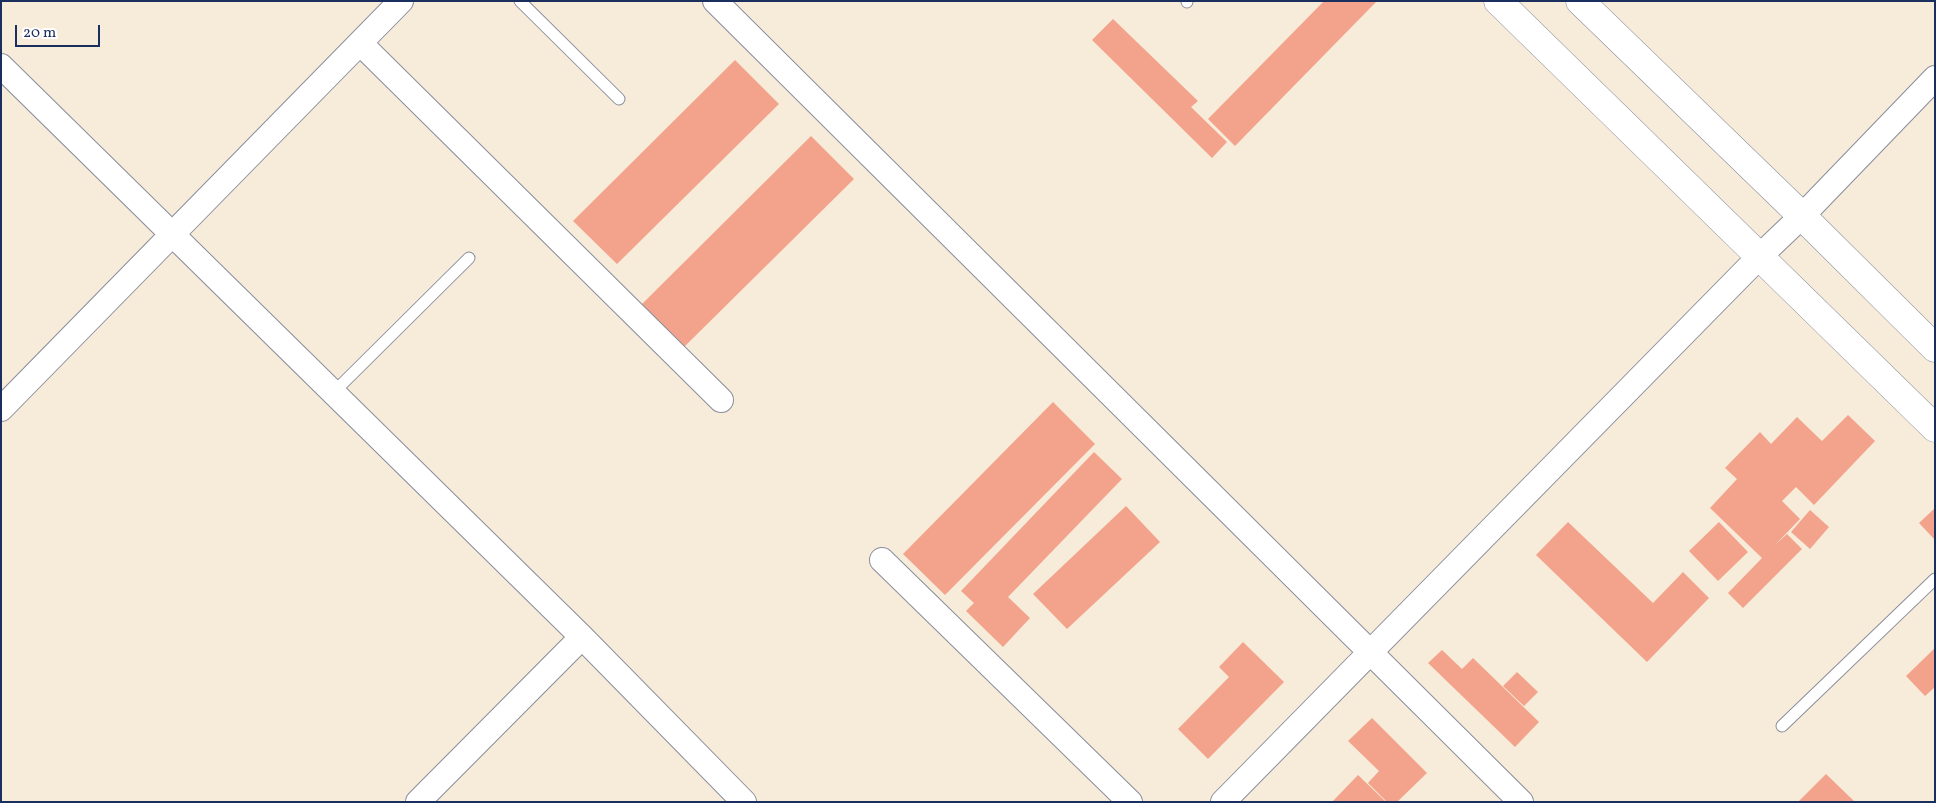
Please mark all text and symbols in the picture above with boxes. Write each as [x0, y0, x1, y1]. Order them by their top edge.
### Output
scale bar [18, 15, 102, 47]
text: 20 m [23, 23, 56, 44]

